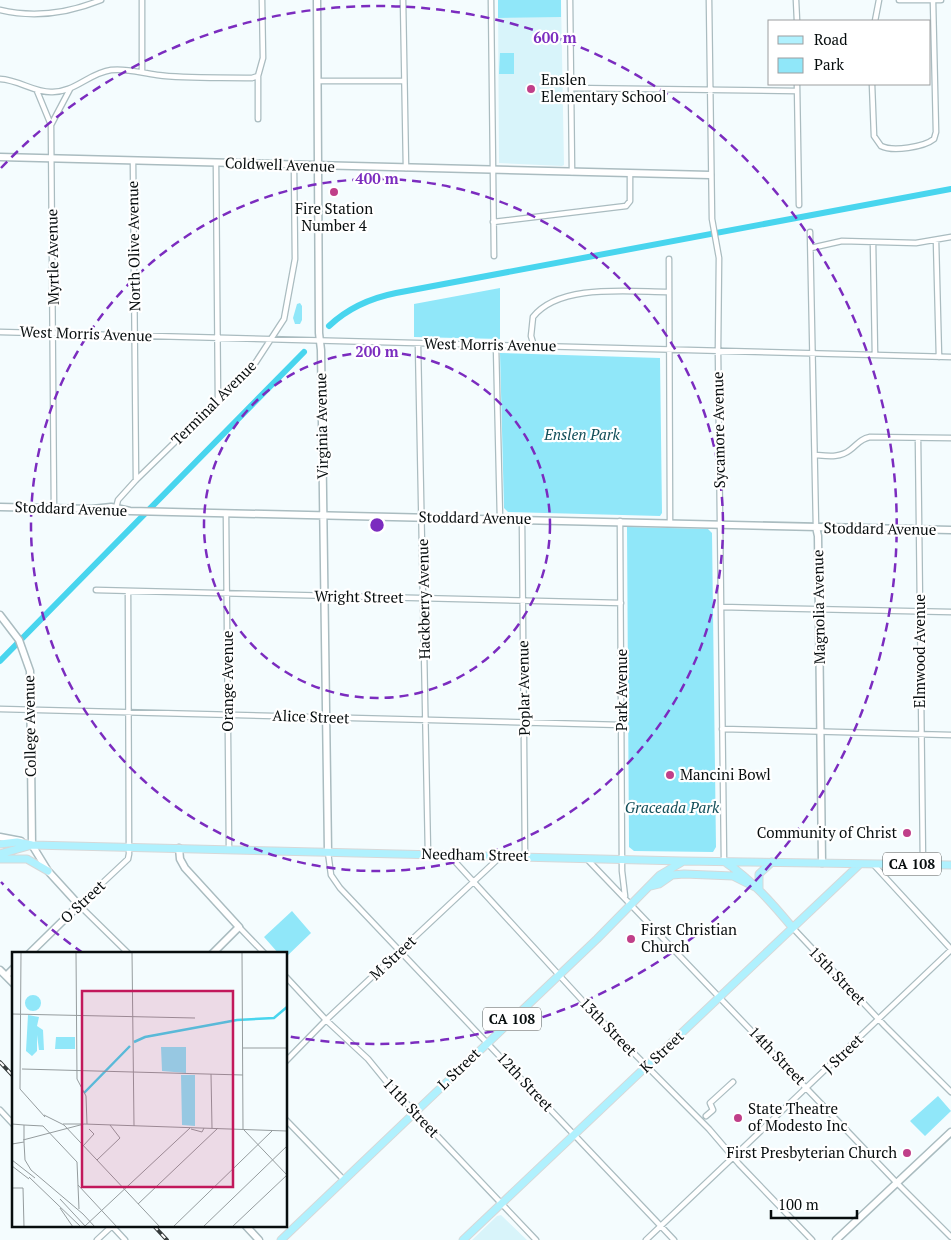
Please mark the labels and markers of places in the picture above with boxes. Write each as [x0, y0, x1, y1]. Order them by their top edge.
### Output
place label: Enslen Elementary School [541, 69, 667, 106]
marker: Enslen Elementary School [525, 83, 537, 95]
marker: Fire Station Number 4 [328, 186, 340, 198]
place label: Fire Station Number 4 [295, 198, 373, 235]
centre of rings [368, 516, 386, 534]
place label: Mancini Bowl [680, 764, 771, 784]
marker: Mancini Bowl [664, 769, 676, 781]
place label: Community of Christ [757, 822, 897, 842]
marker: Community of Christ [901, 827, 913, 839]
place label: First Christian Church [641, 919, 737, 956]
marker: First Christian Church [625, 933, 637, 945]
place label: State Theatre of Modesto Inc [748, 1098, 847, 1135]
marker: State Theatre of Modesto Inc [732, 1112, 744, 1124]
place label: First Presbyterian Church [726, 1142, 897, 1162]
marker: First Presbyterian Church [901, 1147, 913, 1159]

